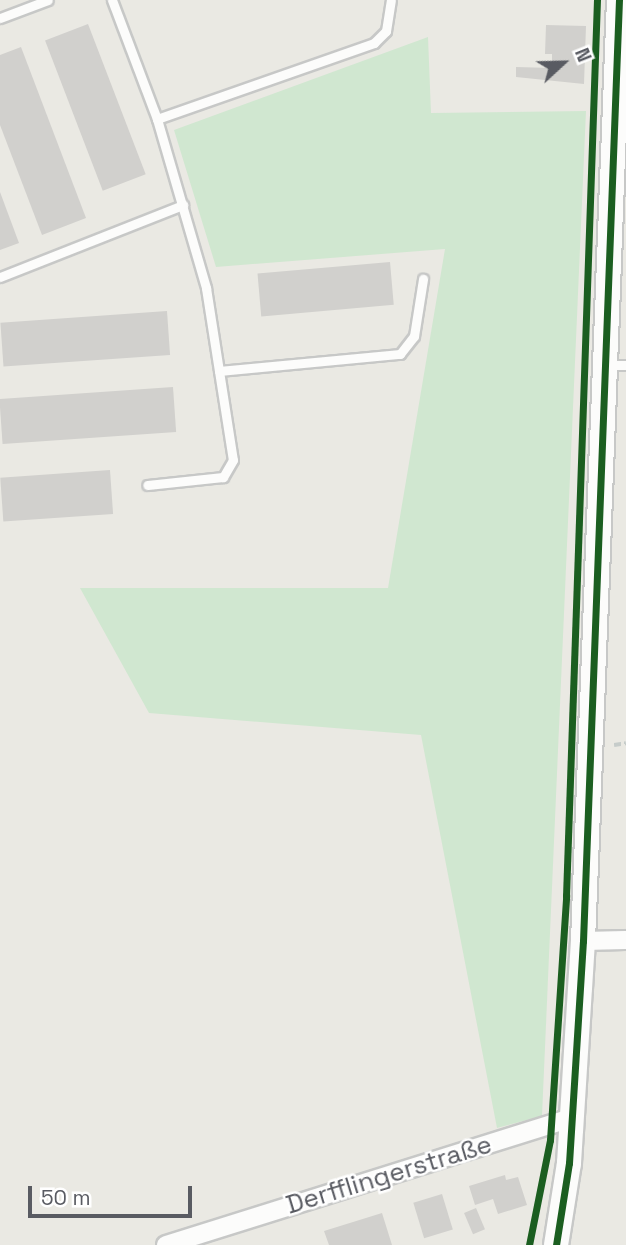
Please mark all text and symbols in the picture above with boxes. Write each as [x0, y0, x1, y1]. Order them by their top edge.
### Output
north arrow [528, 28, 598, 98]
text: N [569, 44, 597, 66]
street label: Derfflingerstraße [282, 1129, 496, 1221]
scale bar [32, 1172, 196, 1216]
text: 50 m [41, 1184, 91, 1211]

